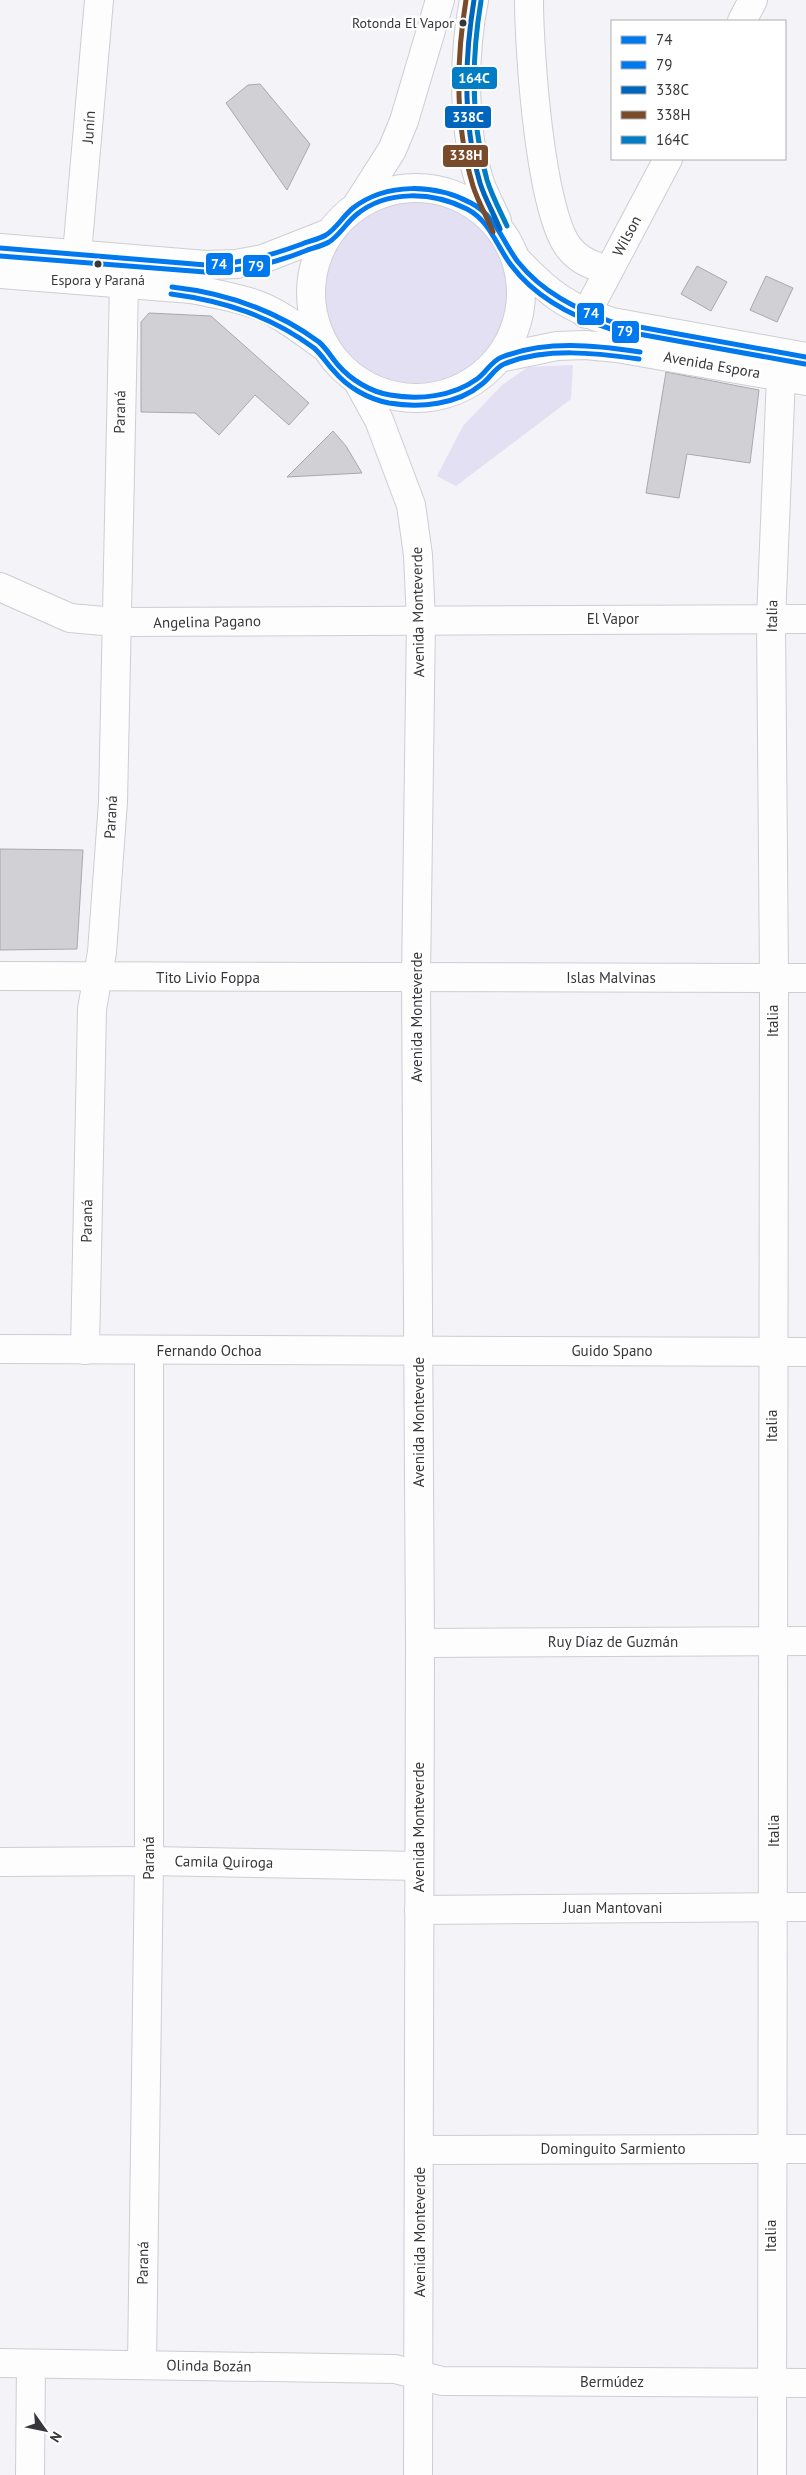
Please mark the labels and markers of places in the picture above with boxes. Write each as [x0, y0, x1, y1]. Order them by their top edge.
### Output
place label: Rotonda El Vapor [352, 14, 454, 32]
marker: Rotonda El Vapor [458, 18, 468, 28]
marker: Espora y Paraná [93, 259, 103, 269]
place label: Espora y Paraná [51, 271, 145, 289]

